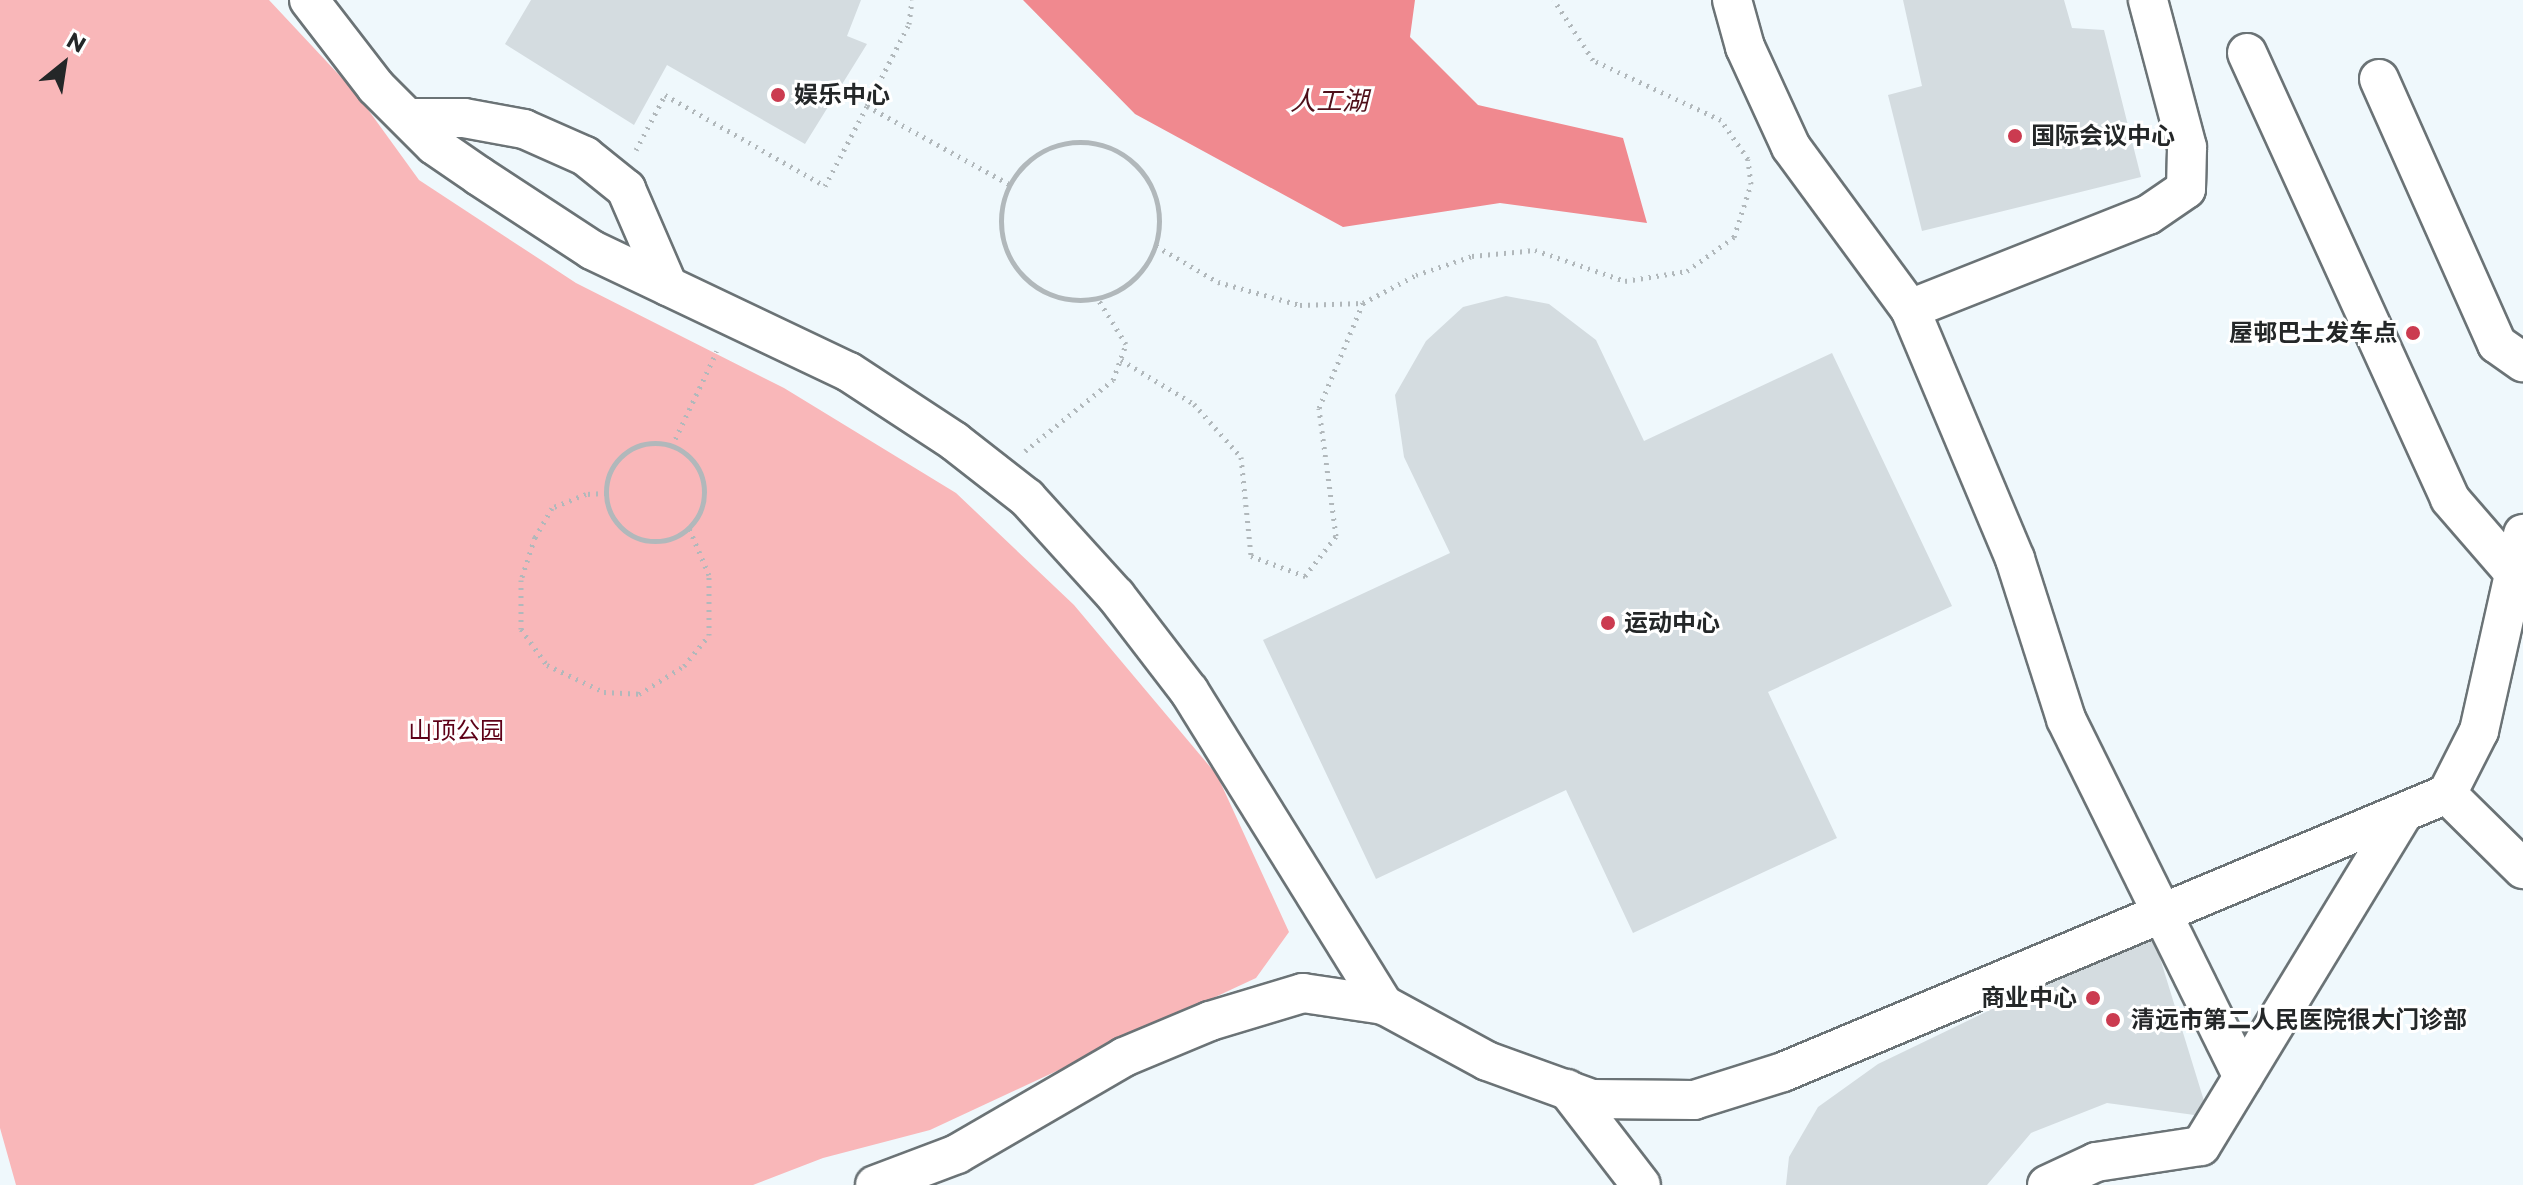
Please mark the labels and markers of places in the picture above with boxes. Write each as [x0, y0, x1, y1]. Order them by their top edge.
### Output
place label: 娱乐中心 [794, 81, 890, 109]
marker: 娱乐中心 [769, 86, 787, 104]
place label: 国际会议中心 [2031, 122, 2175, 150]
marker: 国际会议中心 [2006, 127, 2024, 145]
place label: 屋邨巴士发车点 [2229, 319, 2397, 347]
marker: 屋邨巴士发车点 [2404, 324, 2422, 342]
place label: 运动中心 [1624, 609, 1720, 637]
marker: 运动中心 [1599, 614, 1617, 632]
place label: 商业中心 [1981, 984, 2077, 1012]
marker: 商业中心 [2084, 989, 2102, 1007]
place label: 清远市第二人民医院很大门诊部 [2131, 1006, 2467, 1034]
marker: 清远市第二人民医院很大门诊部 [2102, 1009, 2124, 1031]

